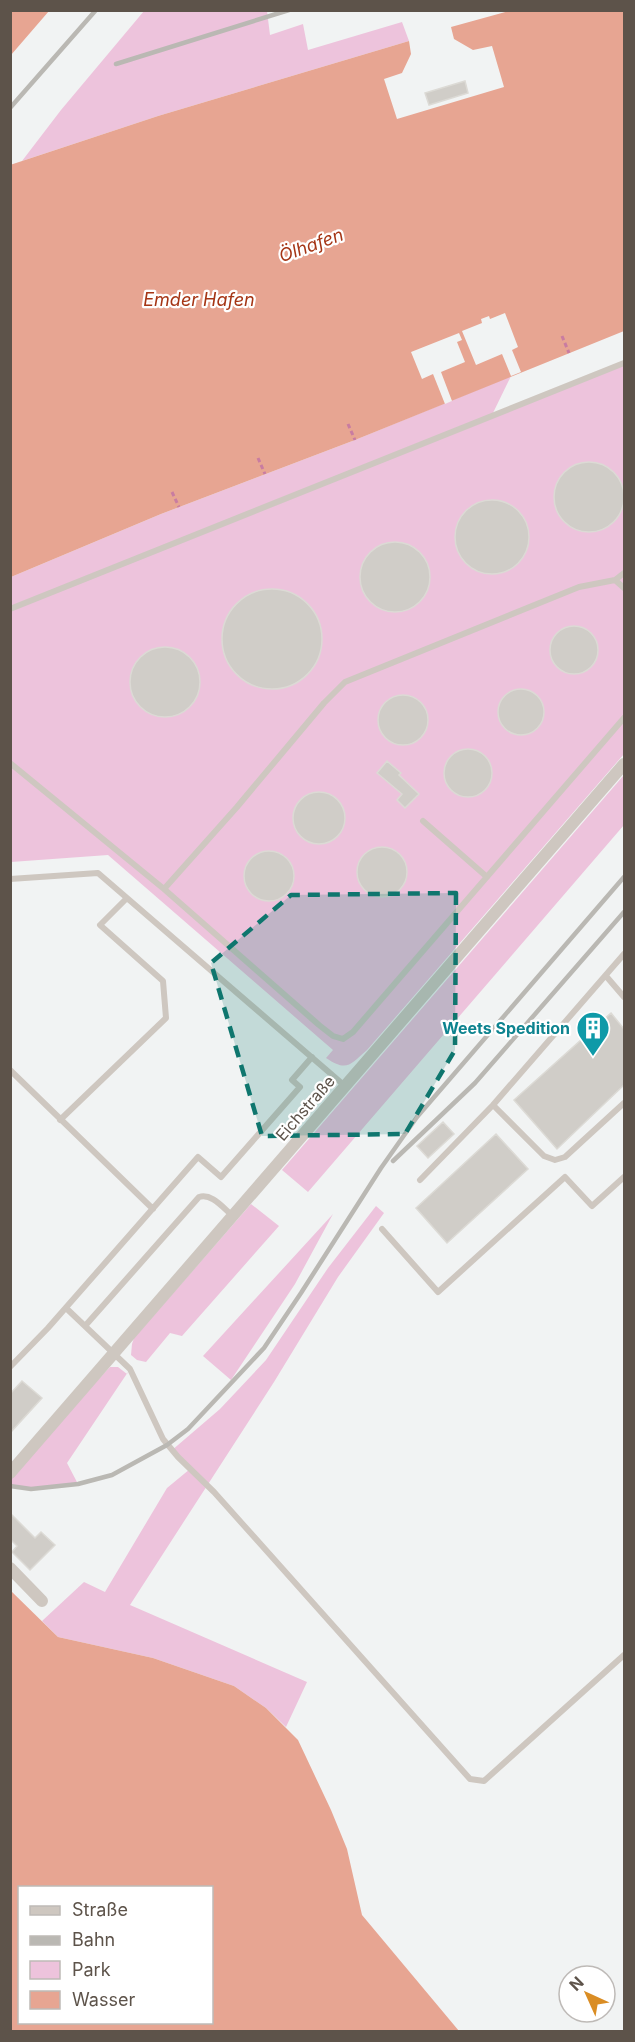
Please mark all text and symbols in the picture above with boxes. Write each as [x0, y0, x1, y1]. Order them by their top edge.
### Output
water label: Ölhafen [276, 223, 346, 266]
water label: Emder Hafen [143, 289, 255, 310]
building icon: Weets Spedition [575, 1010, 611, 1057]
place label: Weets Spedition [442, 1018, 570, 1038]
street label: Eichstraße [271, 1071, 339, 1145]
legend [18, 1886, 213, 2024]
text: Straße [72, 1899, 128, 1920]
text: Bahn [72, 1929, 115, 1950]
text: Park [72, 1959, 111, 1980]
north arrow [557, 1964, 617, 2024]
text: N [565, 1972, 588, 1995]
text: Wasser [72, 1989, 135, 2010]

